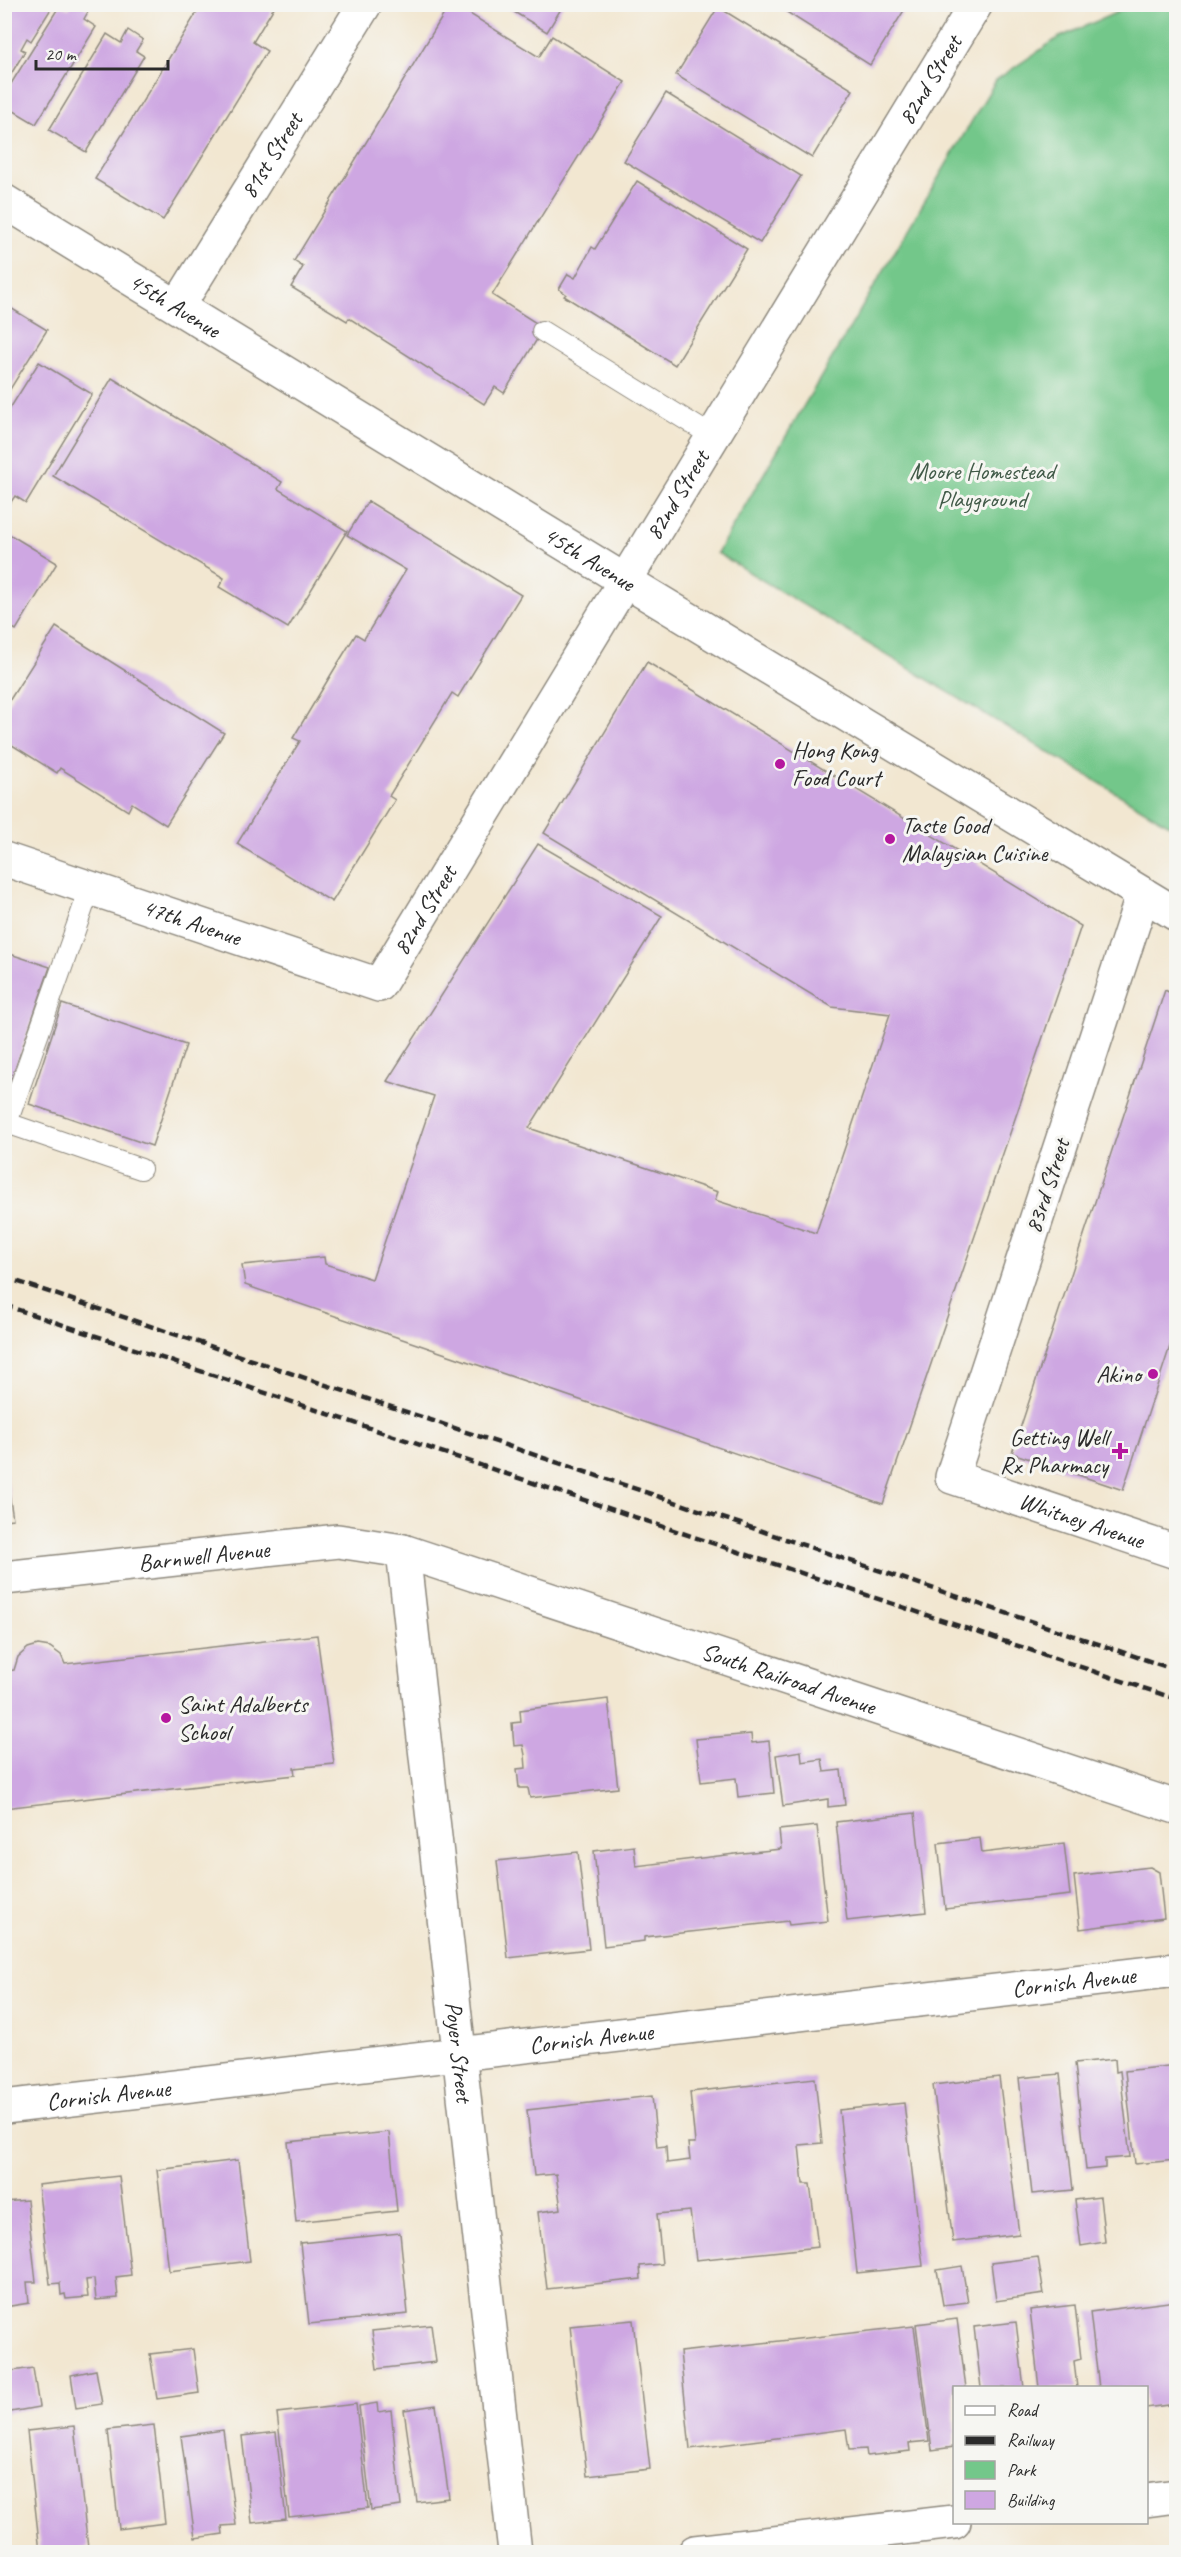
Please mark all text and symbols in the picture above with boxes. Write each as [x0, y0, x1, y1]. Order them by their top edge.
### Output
street label: 82nd Street [891, 28, 969, 130]
scale bar [36, 33, 168, 71]
text: 20 m [45, 43, 78, 65]
street label: 81st Street [233, 105, 310, 204]
street label: 45th Avenue [123, 266, 228, 346]
street label: 82nd Street [638, 443, 717, 545]
park label: Moore Homestead Playground [910, 456, 1058, 514]
street label: 45th Avenue [538, 519, 642, 599]
place label: Hong Kong Food Court [792, 735, 883, 793]
marker: Hong Kong Food Court [773, 757, 787, 771]
place label: Taste Good Malaysian Cuisine [902, 810, 1050, 868]
marker: Taste Good Malaysian Cuisine [883, 832, 897, 846]
street label: 82nd Street [386, 858, 464, 961]
street label: 47th Avenue [139, 892, 247, 953]
street label: 83rd Street [1018, 1133, 1077, 1237]
place label: Akino [1096, 1359, 1144, 1389]
marker: Akino [1146, 1367, 1160, 1381]
place label: Getting Well Rx Pharmacy [1000, 1422, 1112, 1480]
marker: Getting Well Rx Pharmacy [1113, 1444, 1127, 1458]
street label: Whitney Avenue [1015, 1486, 1150, 1556]
street label: Barnwell Avenue [137, 1533, 273, 1578]
street label: South Railroad Avenue [698, 1636, 881, 1722]
place label: Saint Adalberts School [178, 1689, 309, 1747]
marker: Saint Adalberts School [159, 1711, 173, 1725]
street label: Cornish Avenue [1010, 1960, 1139, 2004]
street label: Poyer Street [439, 2000, 480, 2106]
street label: Cornish Avenue [528, 2016, 657, 2060]
street label: Cornish Avenue [45, 2072, 174, 2117]
legend [953, 2386, 1148, 2524]
text: Road [1007, 2399, 1040, 2421]
text: Railway [1007, 2429, 1055, 2451]
text: Park [1007, 2459, 1037, 2481]
text: Building [1007, 2489, 1056, 2511]

